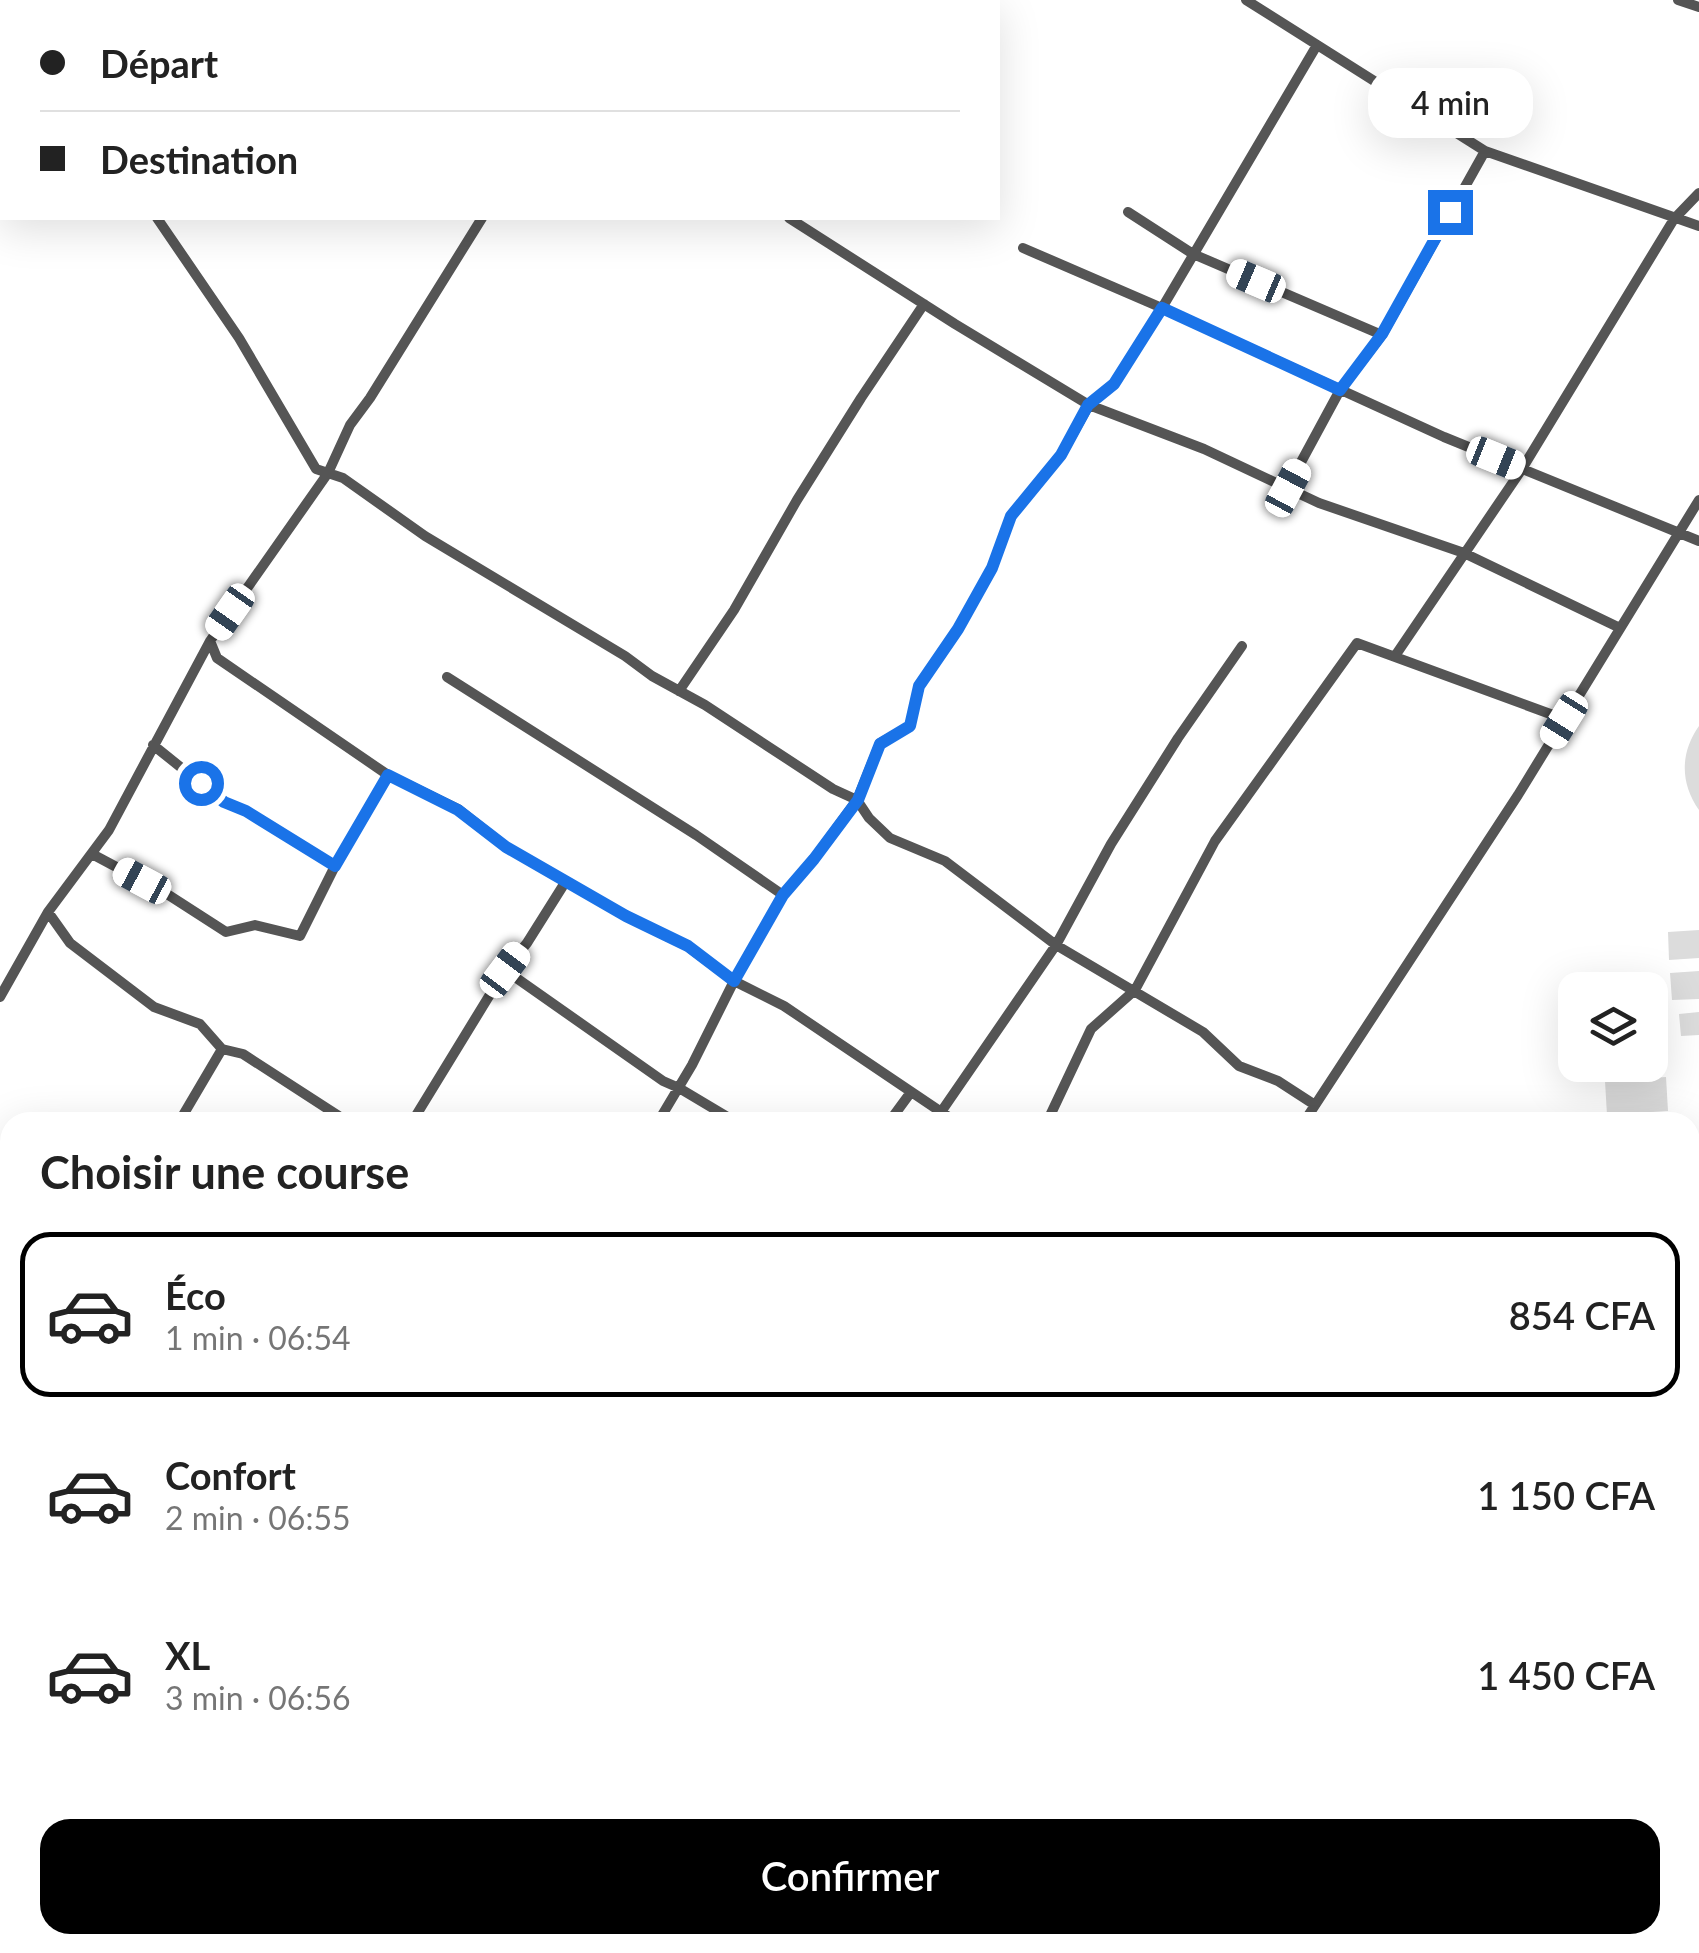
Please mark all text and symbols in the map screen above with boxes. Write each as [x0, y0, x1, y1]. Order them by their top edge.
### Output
text: Départ [100, 40, 218, 86]
callout: 4 min [1368, 67, 1532, 137]
text: 4 min [1411, 83, 1490, 122]
text: Destination [100, 136, 298, 182]
route end [1428, 190, 1473, 235]
car [1223, 255, 1289, 307]
car [1463, 433, 1529, 483]
car [1261, 454, 1315, 522]
car [201, 579, 259, 645]
car [1535, 687, 1593, 753]
route start [179, 761, 224, 806]
car [108, 854, 176, 908]
car [475, 937, 535, 1003]
map controls [1558, 972, 1668, 1082]
button: layers [1558, 972, 1668, 1082]
text: Choisir une course [40, 1145, 409, 1199]
icon: car [45, 1270, 135, 1360]
text: Éco [165, 1272, 226, 1318]
text: 854 CFA [1509, 1292, 1655, 1338]
text: 1 min · 06:54 [165, 1318, 351, 1357]
icon: car [45, 1450, 135, 1540]
text: Confort [165, 1452, 296, 1498]
text: 1 150 CFA [1477, 1472, 1655, 1518]
text: 2 min · 06:55 [165, 1498, 351, 1537]
icon: car [45, 1630, 135, 1720]
text: XL [165, 1632, 210, 1678]
text: 1 450 CFA [1477, 1652, 1655, 1698]
text: 3 min · 06:56 [165, 1678, 351, 1717]
button: Confirmer [40, 1819, 1660, 1934]

